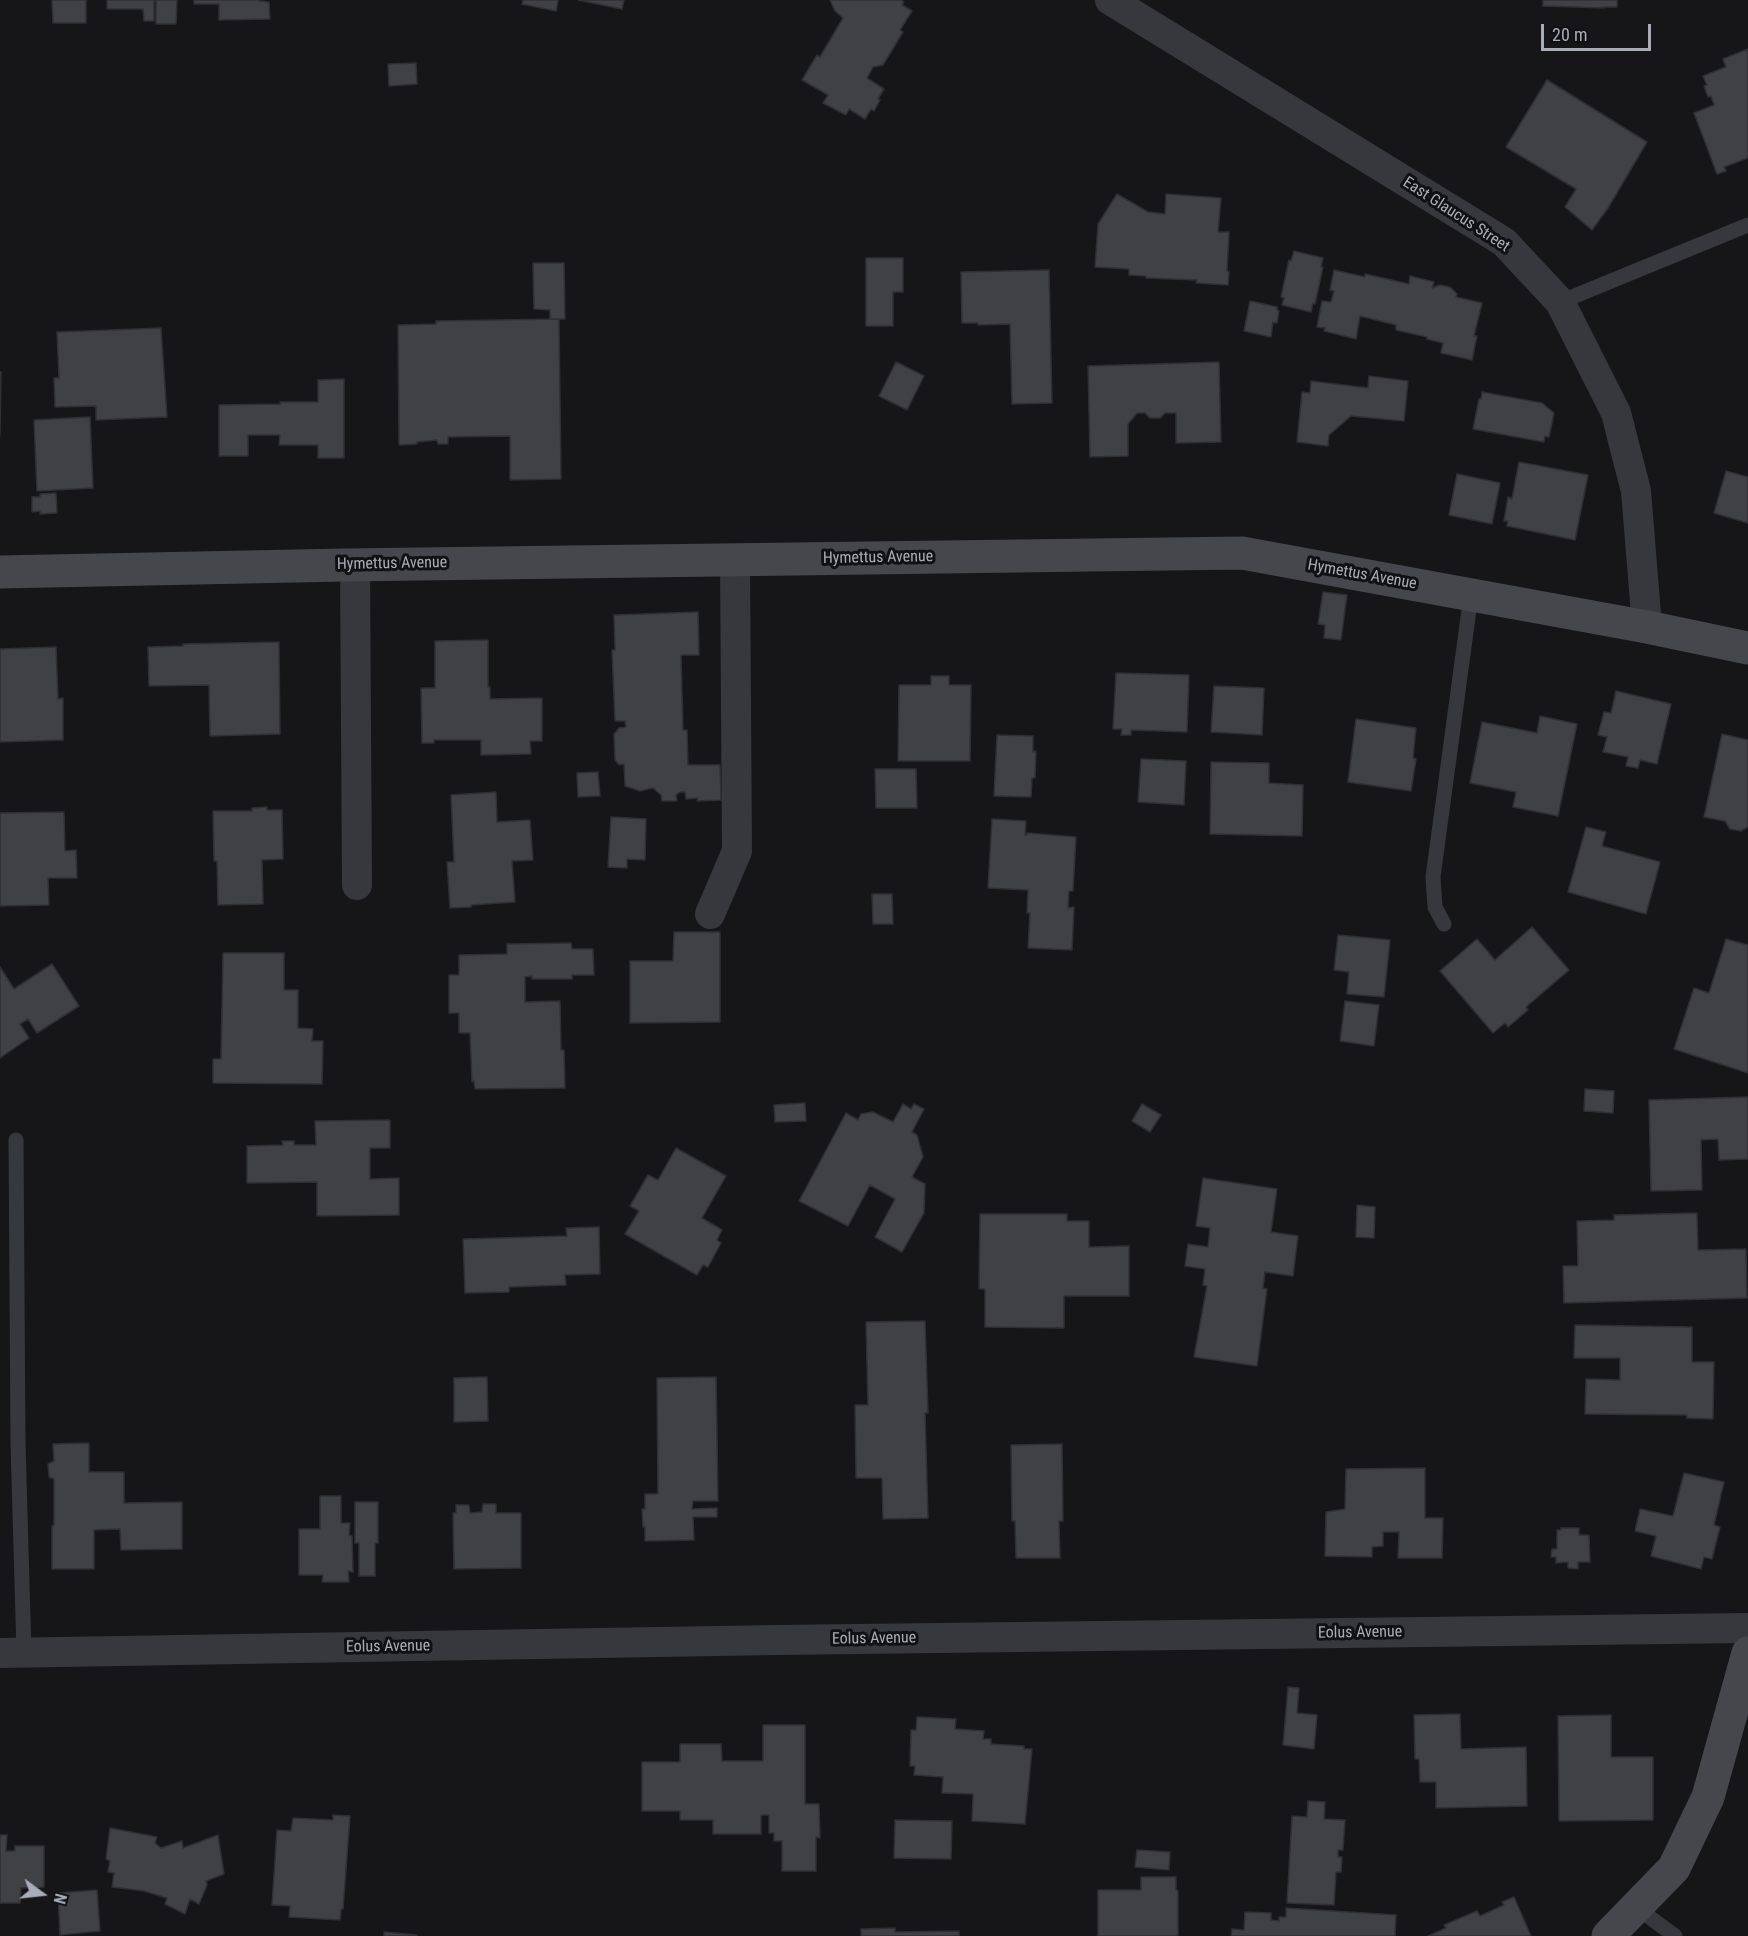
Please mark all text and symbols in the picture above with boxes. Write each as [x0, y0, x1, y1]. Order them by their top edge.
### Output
scale bar [1544, 12, 1654, 50]
text: 20 m [1552, 24, 1587, 45]
street label: East Glaucus Street [1399, 173, 1513, 257]
street label: Hymettus Avenue [823, 547, 933, 569]
street label: Hymettus Avenue [337, 553, 447, 575]
street label: Hymettus Avenue [1306, 556, 1418, 594]
street label: Eolus Avenue [1318, 1623, 1402, 1643]
street label: Eolus Avenue [832, 1629, 916, 1649]
street label: Eolus Avenue [346, 1637, 430, 1657]
north arrow [12, 1864, 72, 1924]
text: N [49, 1892, 70, 1906]

